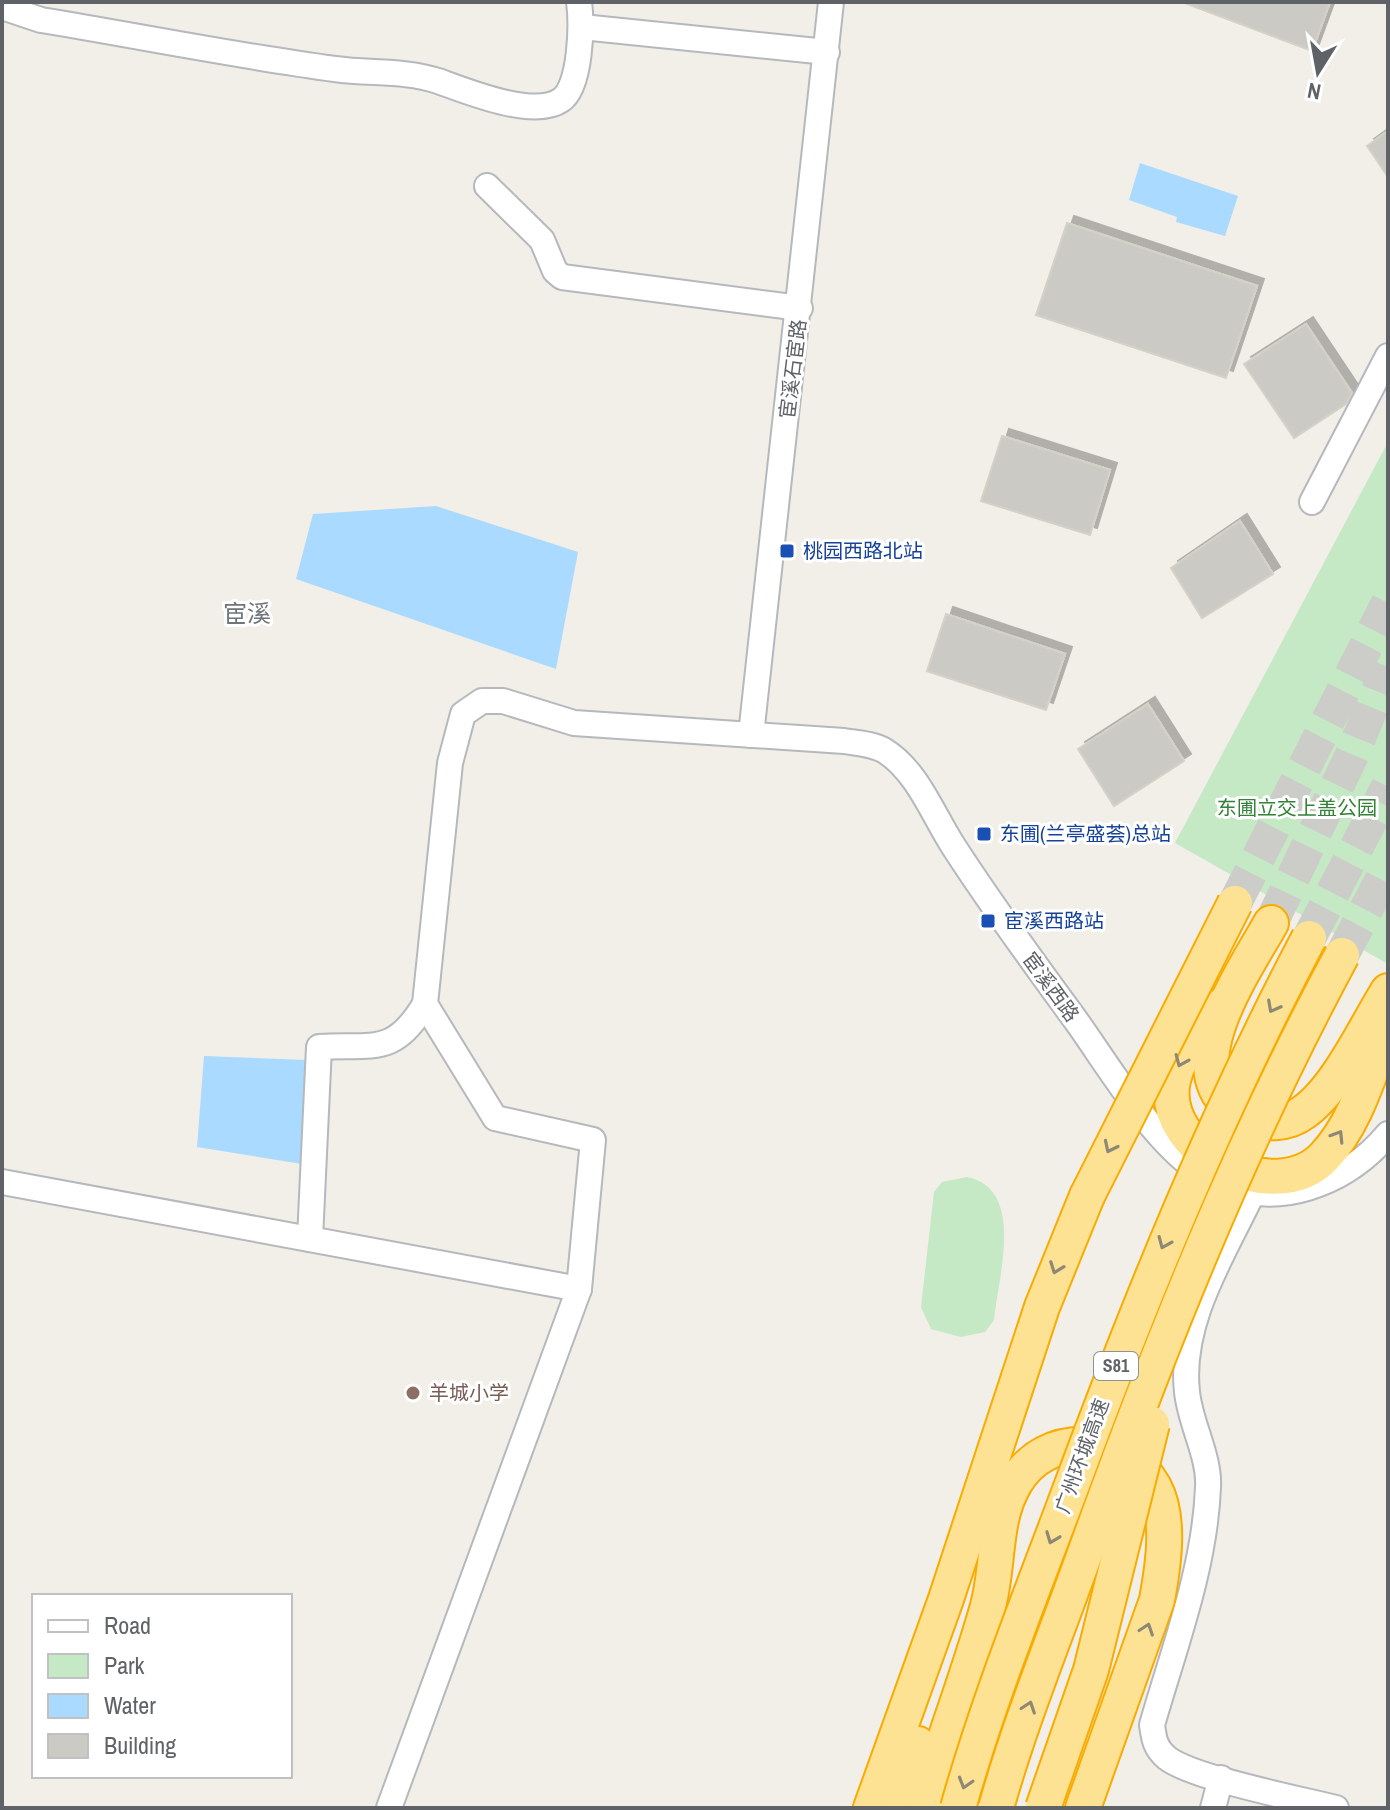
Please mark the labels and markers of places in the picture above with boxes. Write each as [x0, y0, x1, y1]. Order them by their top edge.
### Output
place label: 桃园西路北站 [803, 537, 923, 564]
marker: 桃园西路北站 [778, 542, 796, 560]
place label: 东圃(兰亭盛荟)总站 [1000, 820, 1171, 847]
marker: 东圃(兰亭盛荟)总站 [975, 825, 993, 843]
place label: 宦溪西路站 [1004, 907, 1104, 934]
marker: 宦溪西路站 [979, 912, 997, 930]
place label: 羊城小学 [429, 1379, 509, 1406]
marker: 羊城小学 [404, 1384, 422, 1402]

